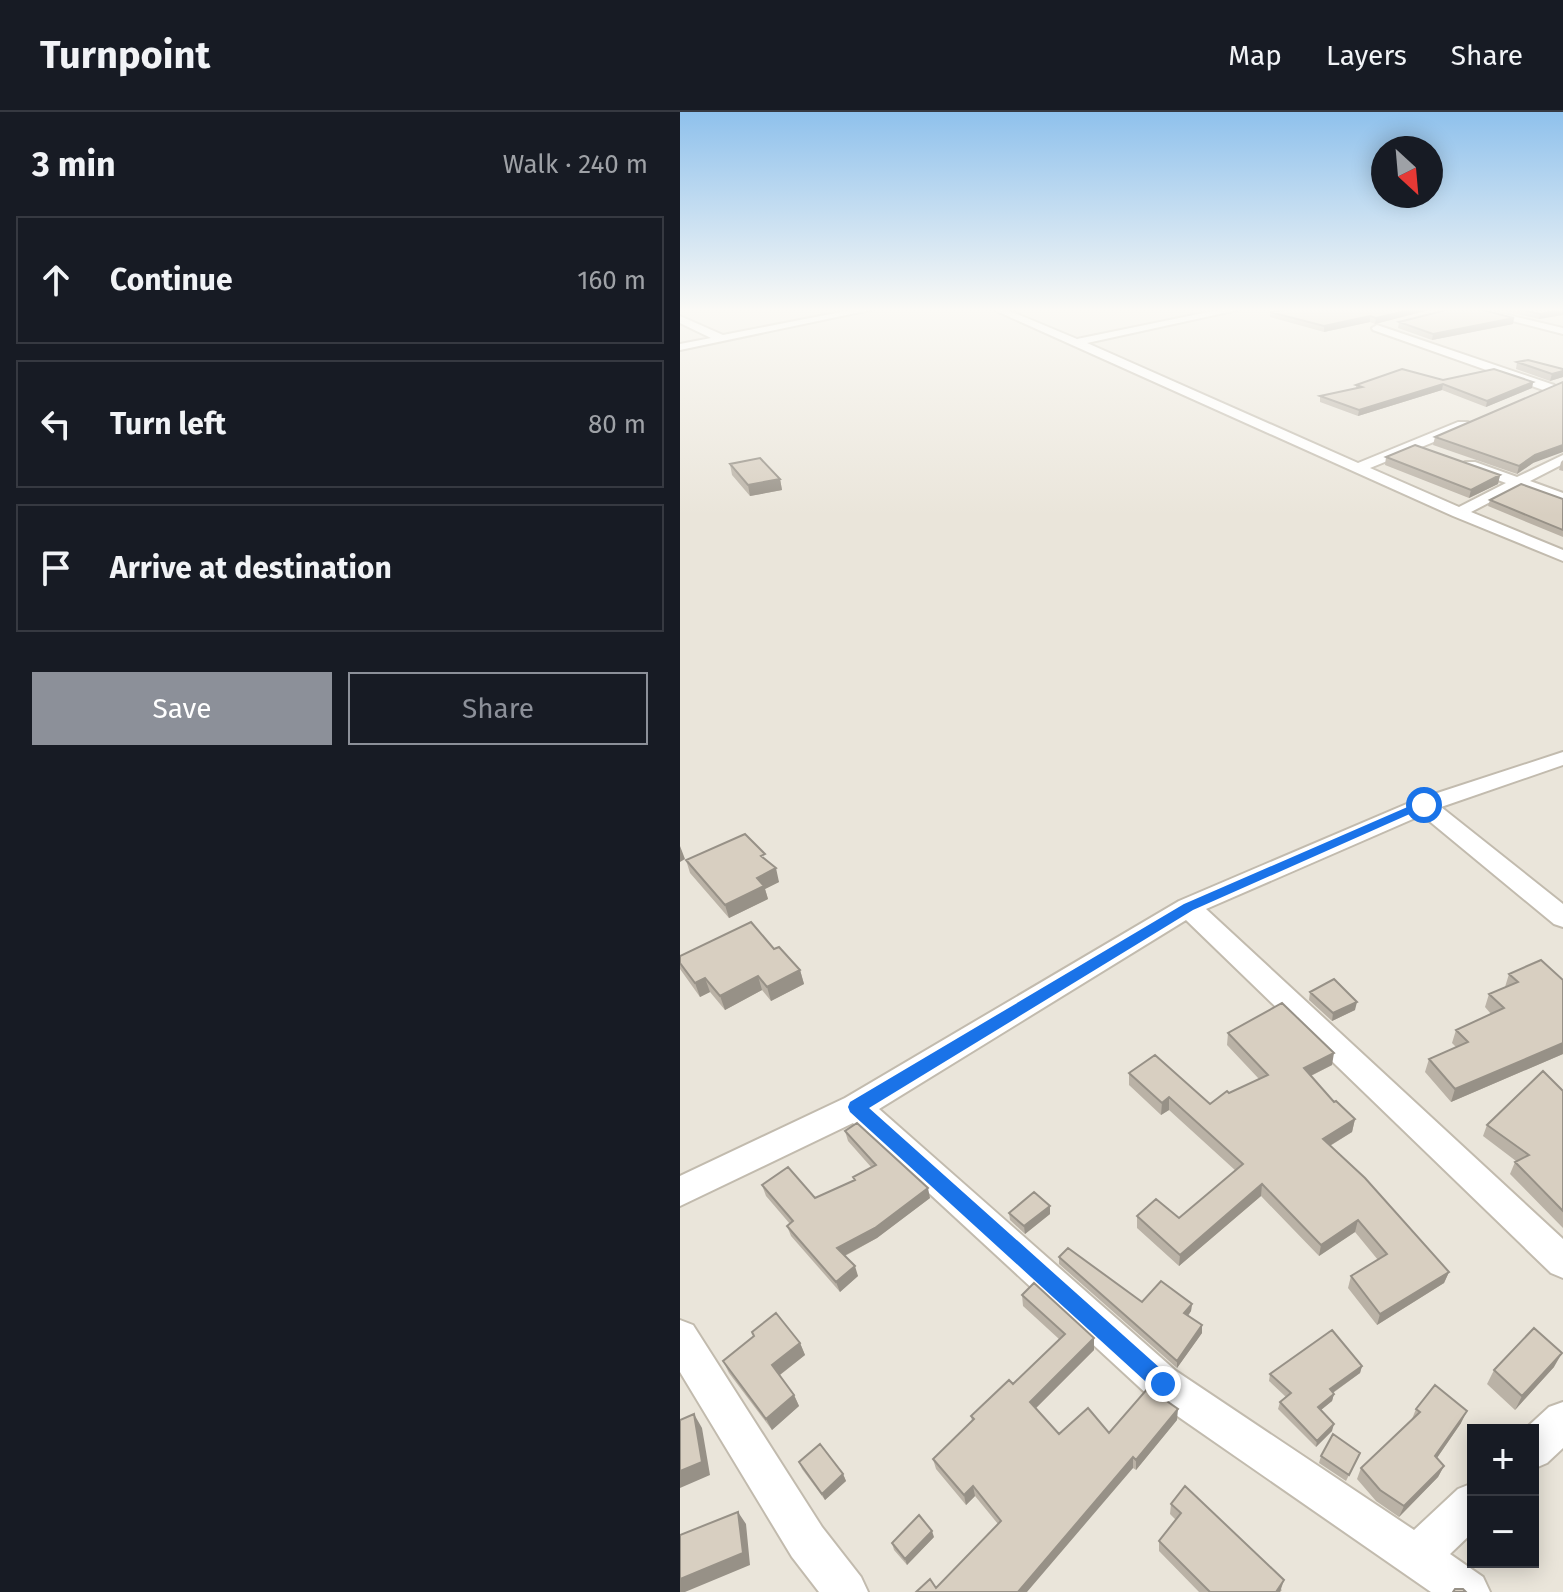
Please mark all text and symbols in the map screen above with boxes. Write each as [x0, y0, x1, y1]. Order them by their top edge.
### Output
text: Turnpoint [40, 32, 210, 78]
text: Map [1228, 39, 1282, 72]
text: Layers [1326, 39, 1407, 72]
text: Share [1451, 39, 1523, 72]
north arrow [1371, 136, 1443, 208]
text: 3 min [32, 144, 116, 185]
text: Walk · 240 m [503, 149, 648, 180]
icon: ahead [34, 258, 78, 302]
text: Continue [110, 262, 233, 298]
text: 160 m [577, 265, 646, 296]
icon: left [34, 402, 78, 446]
text: Turn left [110, 406, 226, 442]
text: 80 m [588, 409, 646, 440]
icon: arrive [34, 546, 78, 590]
text: Arrive at destination [110, 550, 392, 586]
button: Save [32, 672, 332, 745]
button: Share [348, 672, 648, 745]
route start [1406, 787, 1442, 823]
route end [1145, 1366, 1181, 1402]
map controls [1467, 1424, 1539, 1568]
button: + [1467, 1424, 1539, 1496]
button: − [1467, 1496, 1539, 1568]

